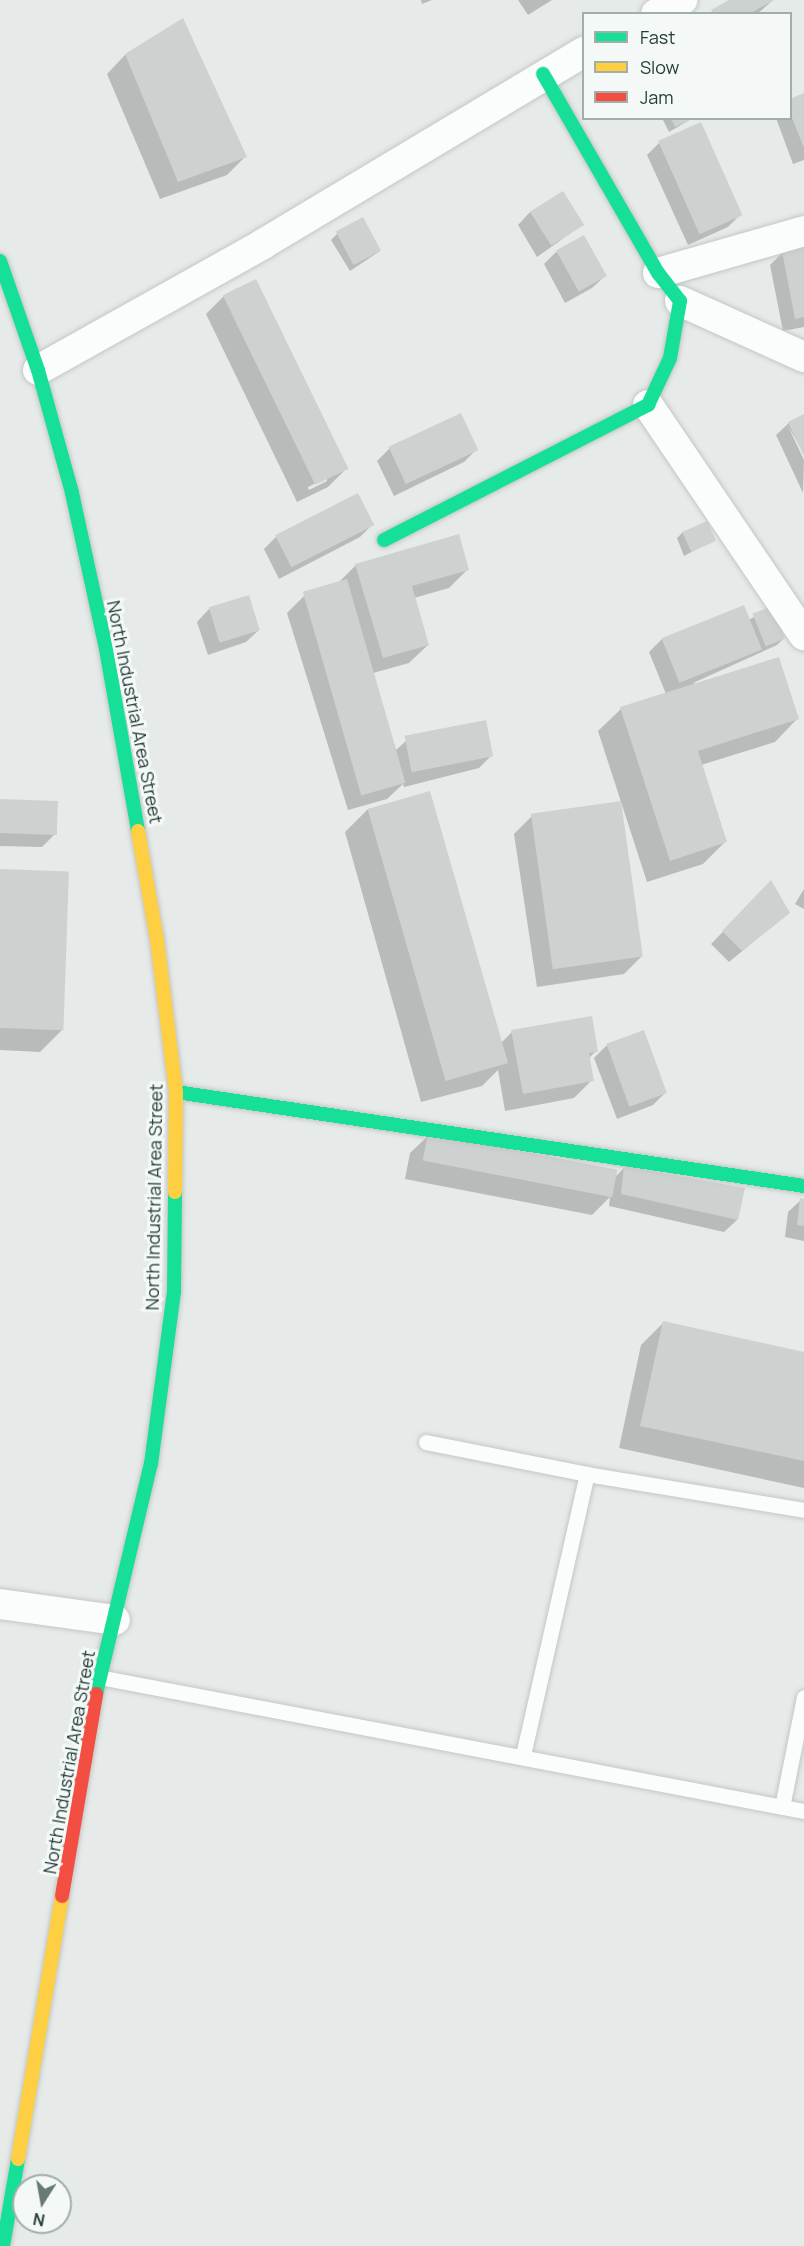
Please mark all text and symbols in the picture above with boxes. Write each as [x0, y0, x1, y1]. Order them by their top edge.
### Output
legend [582, 12, 792, 120]
text: Fast [640, 25, 675, 49]
text: Slow [640, 55, 679, 79]
text: Jam [640, 85, 674, 109]
street label: North Industrial Area Street [103, 599, 167, 825]
street label: North Industrial Area Street [141, 1083, 167, 1311]
street label: North Industrial Area Street [39, 1648, 99, 1876]
north arrow [12, 2174, 72, 2234]
text: N [31, 2208, 47, 2232]

